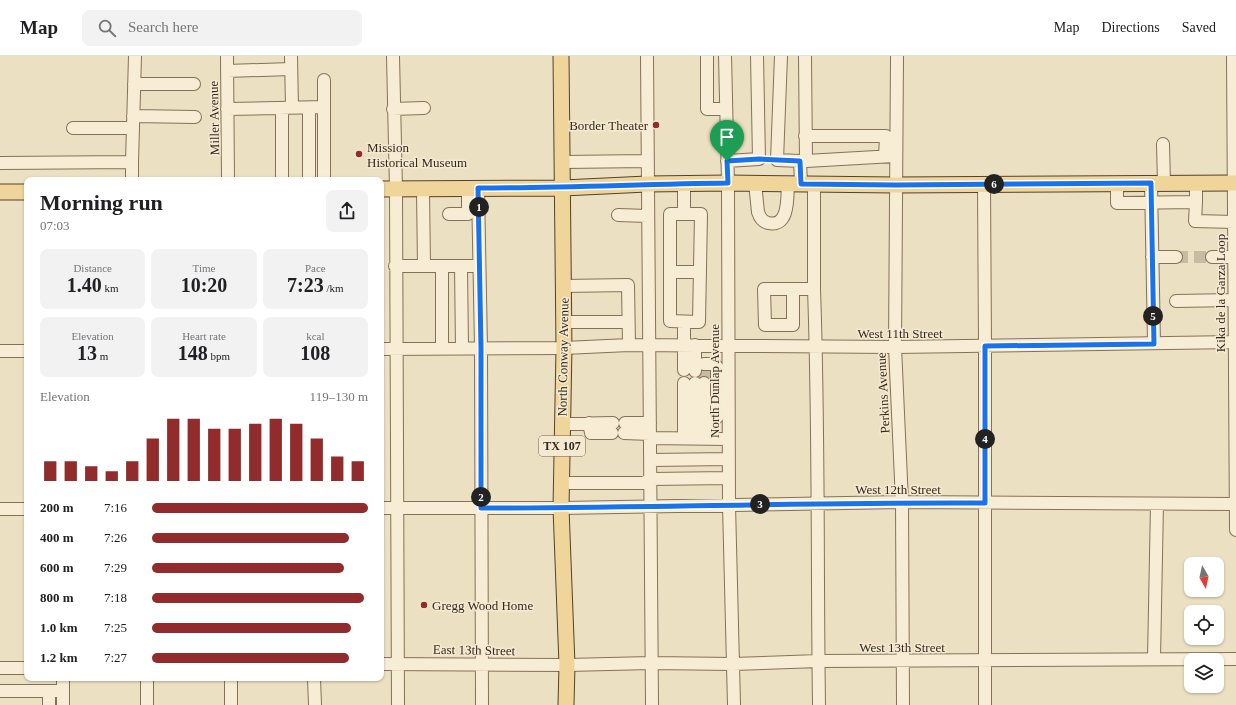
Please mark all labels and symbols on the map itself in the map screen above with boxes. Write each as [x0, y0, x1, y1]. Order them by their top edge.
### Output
street label: Miller Avenue [206, 80, 222, 155]
place label: Border Theater [569, 118, 649, 133]
marker: Border Theater [651, 120, 661, 130]
pin [710, 120, 744, 161]
place label: Mission Historical Museum [367, 140, 467, 170]
marker: Mission Historical Museum [354, 149, 364, 159]
pin: 6 [984, 174, 1004, 194]
pin: 1 [469, 197, 489, 217]
street label: Kika de la Garza Loop [1213, 234, 1228, 352]
street label: North Conway Avenue [554, 297, 572, 417]
pin: 5 [1143, 306, 1163, 326]
street label: North Dunlap Avenue [707, 324, 722, 438]
street label: West 11th Street [857, 326, 943, 341]
street label: Perkins Avenue [873, 352, 893, 434]
pin: 4 [975, 429, 995, 449]
road number: TX 107 [539, 436, 585, 456]
street label: West 12th Street [855, 482, 941, 497]
pin: 2 [471, 487, 491, 507]
pin: 3 [750, 494, 770, 514]
north arrow [1184, 557, 1224, 597]
place label: Gregg Wood Home [432, 598, 533, 613]
marker: Gregg Wood Home [419, 600, 429, 610]
street label: West 13th Street [859, 640, 945, 655]
street label: East 13th Street [433, 642, 516, 658]

